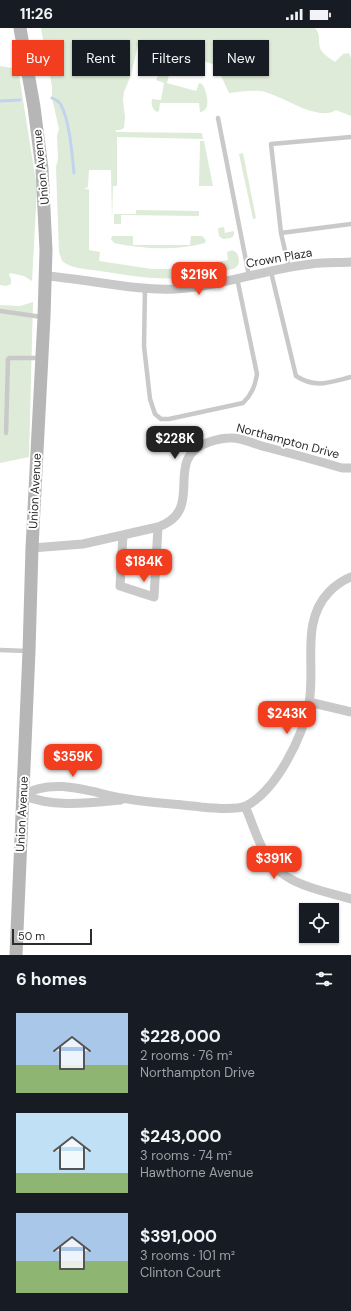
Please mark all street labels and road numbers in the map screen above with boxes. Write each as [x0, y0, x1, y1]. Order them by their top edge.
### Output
street label: Union Avenue [29, 128, 53, 205]
street label: Crown Plaza [245, 244, 313, 272]
street label: Northampton Drive [235, 420, 341, 463]
street label: Union Avenue [25, 453, 45, 529]
street label: Union Avenue [12, 776, 32, 852]

